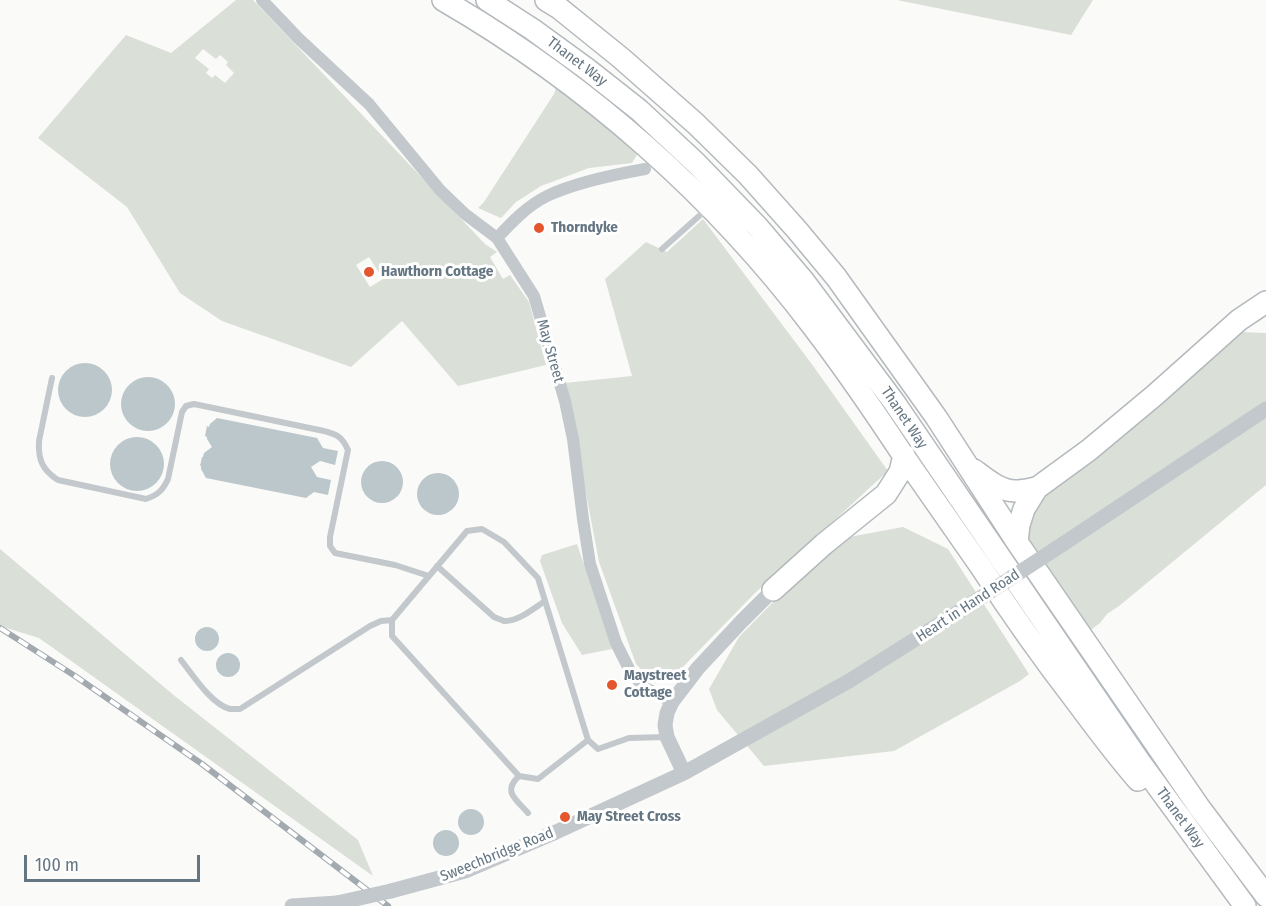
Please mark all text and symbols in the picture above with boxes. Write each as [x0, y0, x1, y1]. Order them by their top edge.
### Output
street label: Thanet Way [543, 34, 611, 90]
place label: Thorndyke [551, 219, 618, 237]
marker: Thorndyke [532, 221, 546, 235]
place label: Hawthorn Cottage [381, 263, 493, 281]
marker: Hawthorn Cottage [362, 265, 376, 279]
street label: May Street [532, 317, 568, 385]
street label: Thanet Way [877, 384, 931, 452]
street label: Heart in Hand Road [913, 566, 1023, 646]
place label: Maystreet Cottage [624, 667, 686, 702]
marker: Maystreet Cottage [605, 678, 619, 692]
street label: Thanet Way [1152, 784, 1208, 852]
place label: May Street Cross [577, 808, 681, 826]
marker: May Street Cross [558, 810, 572, 824]
street label: Sweechbridge Road [438, 824, 556, 886]
scale bar [27, 843, 202, 881]
text: 100 m [35, 854, 79, 876]

